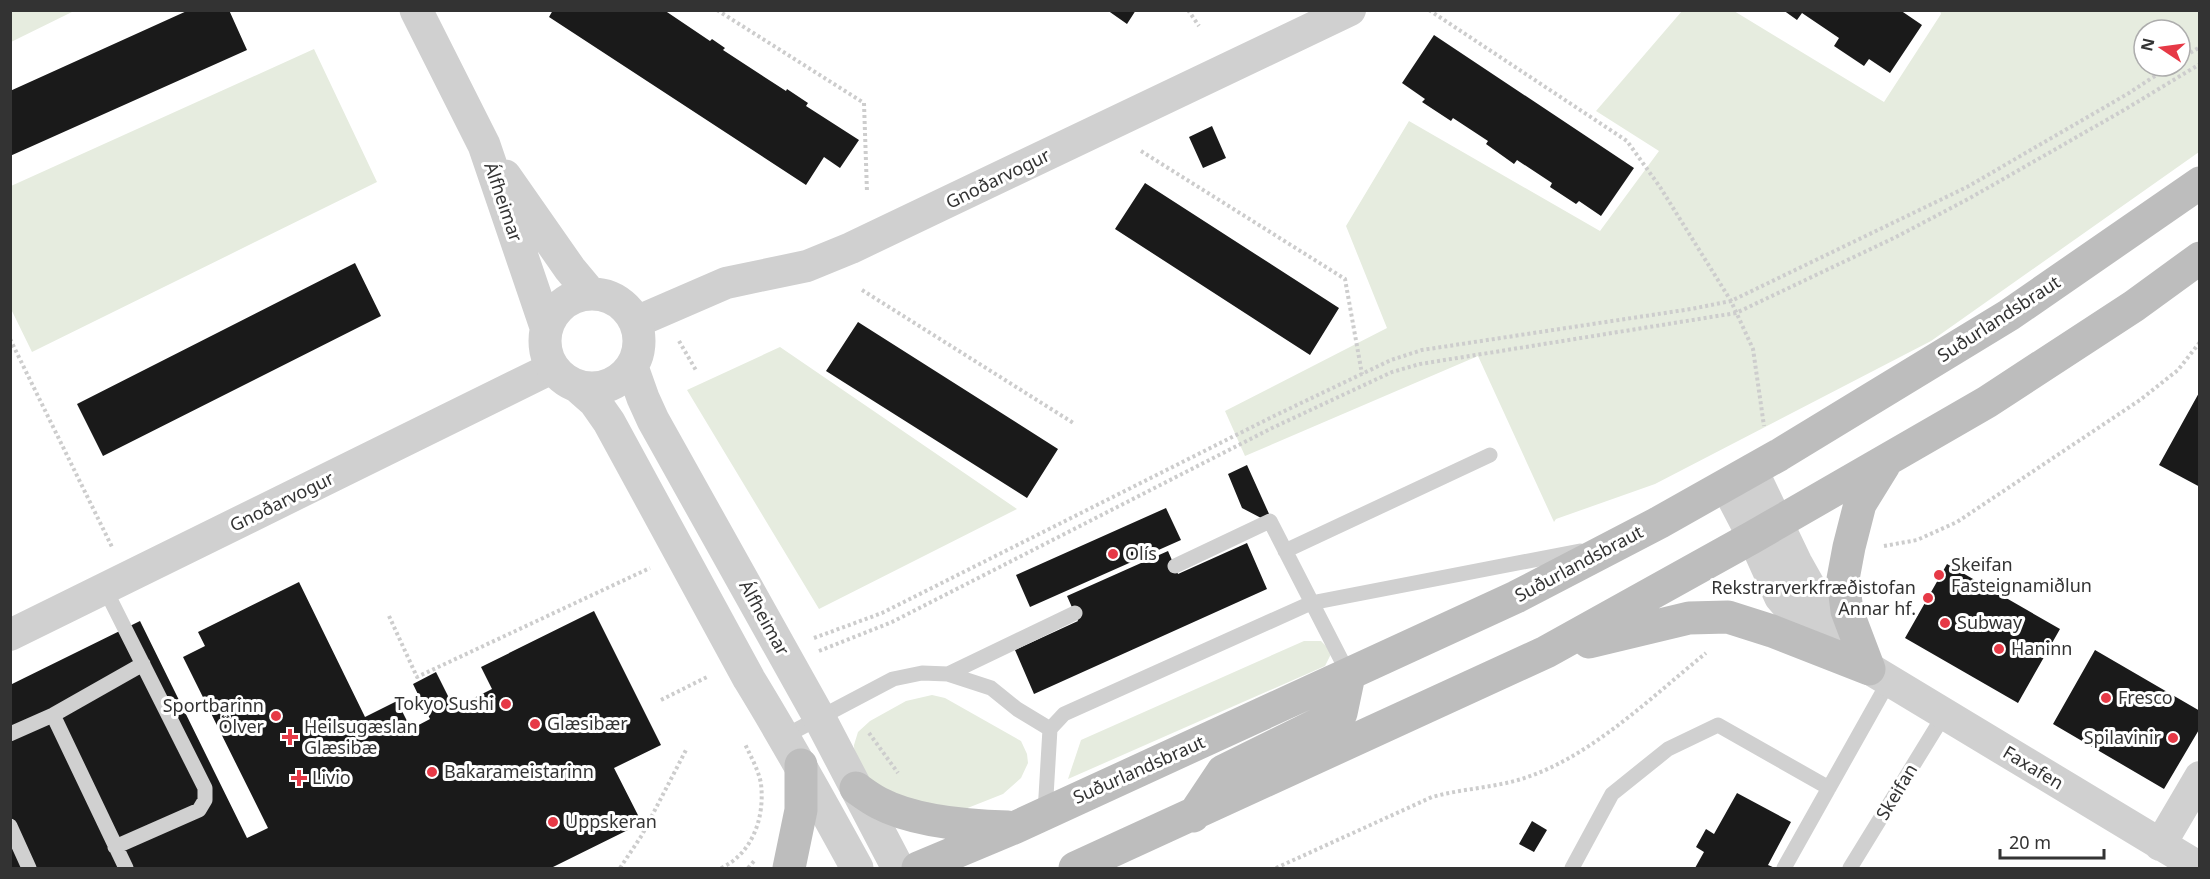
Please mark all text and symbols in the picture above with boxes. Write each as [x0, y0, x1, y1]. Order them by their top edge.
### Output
north arrow [2132, 18, 2192, 78]
text: N [2135, 36, 2160, 53]
street label: Gnoðarvogur [941, 142, 1054, 214]
street label: Álfheimar [479, 159, 529, 245]
street label: Suðurlandsbraut [1932, 269, 2065, 367]
street label: Gnoðarvogur [225, 465, 338, 537]
street label: Suðurlandsbraut [1510, 519, 1647, 607]
place label: Olís [1125, 541, 1157, 565]
marker: Olís [1106, 547, 1120, 561]
place label: Skeifan Fasteignamiðlun [1951, 552, 2092, 597]
marker: Skeifan Fasteignamiðlun [1932, 568, 1946, 582]
place label: Rekstrarverkfræðistofan Annar hf. [1711, 575, 1916, 620]
street label: Álfheimar [734, 576, 796, 660]
marker: Rekstrarverkfræðistofan Annar hf. [1921, 591, 1935, 605]
place label: Subway [1957, 610, 2023, 634]
marker: Subway [1938, 616, 1952, 630]
place label: Haninn [2011, 636, 2072, 660]
marker: Haninn [1992, 642, 2006, 656]
place label: Fresco [2118, 685, 2173, 709]
place label: Tokyo Sushi [395, 691, 494, 715]
marker: Fresco [2099, 691, 2113, 705]
place label: Sportbarinn Ölver [163, 693, 265, 738]
marker: Tokyo Sushi [499, 697, 513, 711]
marker: Sportbarinn Ölver [269, 709, 283, 723]
place label: Glæsibær [547, 711, 628, 735]
place label: Heilsugæslan Glæsibæ [304, 714, 418, 759]
marker: Glæsibær [528, 717, 542, 731]
place label: Spilavinir [2084, 725, 2162, 749]
marker: Heilsugæslan Glæsibæ [281, 728, 299, 746]
street label: Suðurlandsbraut [1069, 729, 1209, 809]
marker: Spilavinir [2166, 731, 2180, 745]
street label: Faxafen [1999, 740, 2068, 795]
place label: Bakarameistarinn [444, 759, 594, 783]
street label: Skeifan [1870, 759, 1922, 824]
place label: Livio [312, 765, 351, 789]
marker: Bakarameistarinn [425, 765, 439, 779]
marker: Livio [290, 769, 308, 787]
place label: Uppskeran [565, 809, 657, 833]
marker: Uppskeran [546, 815, 560, 829]
scale bar [2000, 822, 2104, 860]
text: 20 m [2009, 830, 2051, 854]

